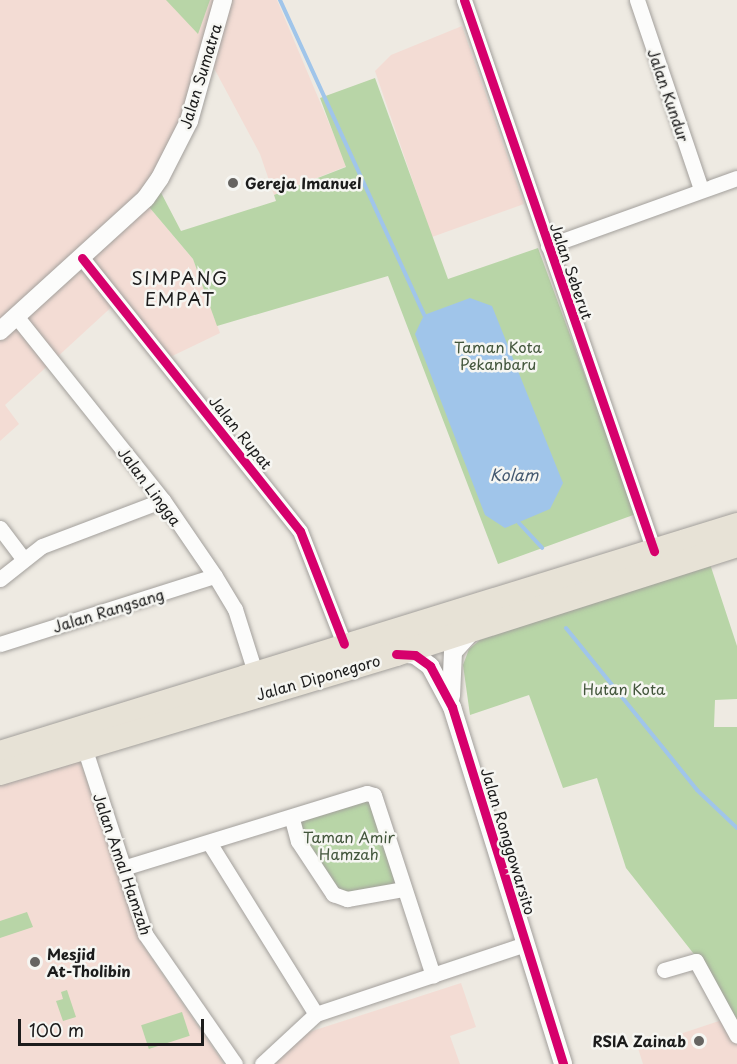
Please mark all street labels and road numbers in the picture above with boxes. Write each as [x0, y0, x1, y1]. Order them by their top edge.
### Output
street label: Jalan Sumatra [175, 21, 225, 131]
street label: Jalan Kundur [645, 46, 693, 144]
street label: Jalan Seberut [547, 220, 597, 322]
street label: Jalan Rupat [206, 392, 276, 472]
street label: Jalan Lingga [115, 443, 185, 529]
street label: Jalan Rangsang [50, 584, 166, 636]
street label: Jalan Diponegoro [254, 651, 382, 703]
street label: Jalan Ronggowarsito [478, 765, 540, 917]
street label: Jalan Amal Hamzah [90, 790, 156, 938]

